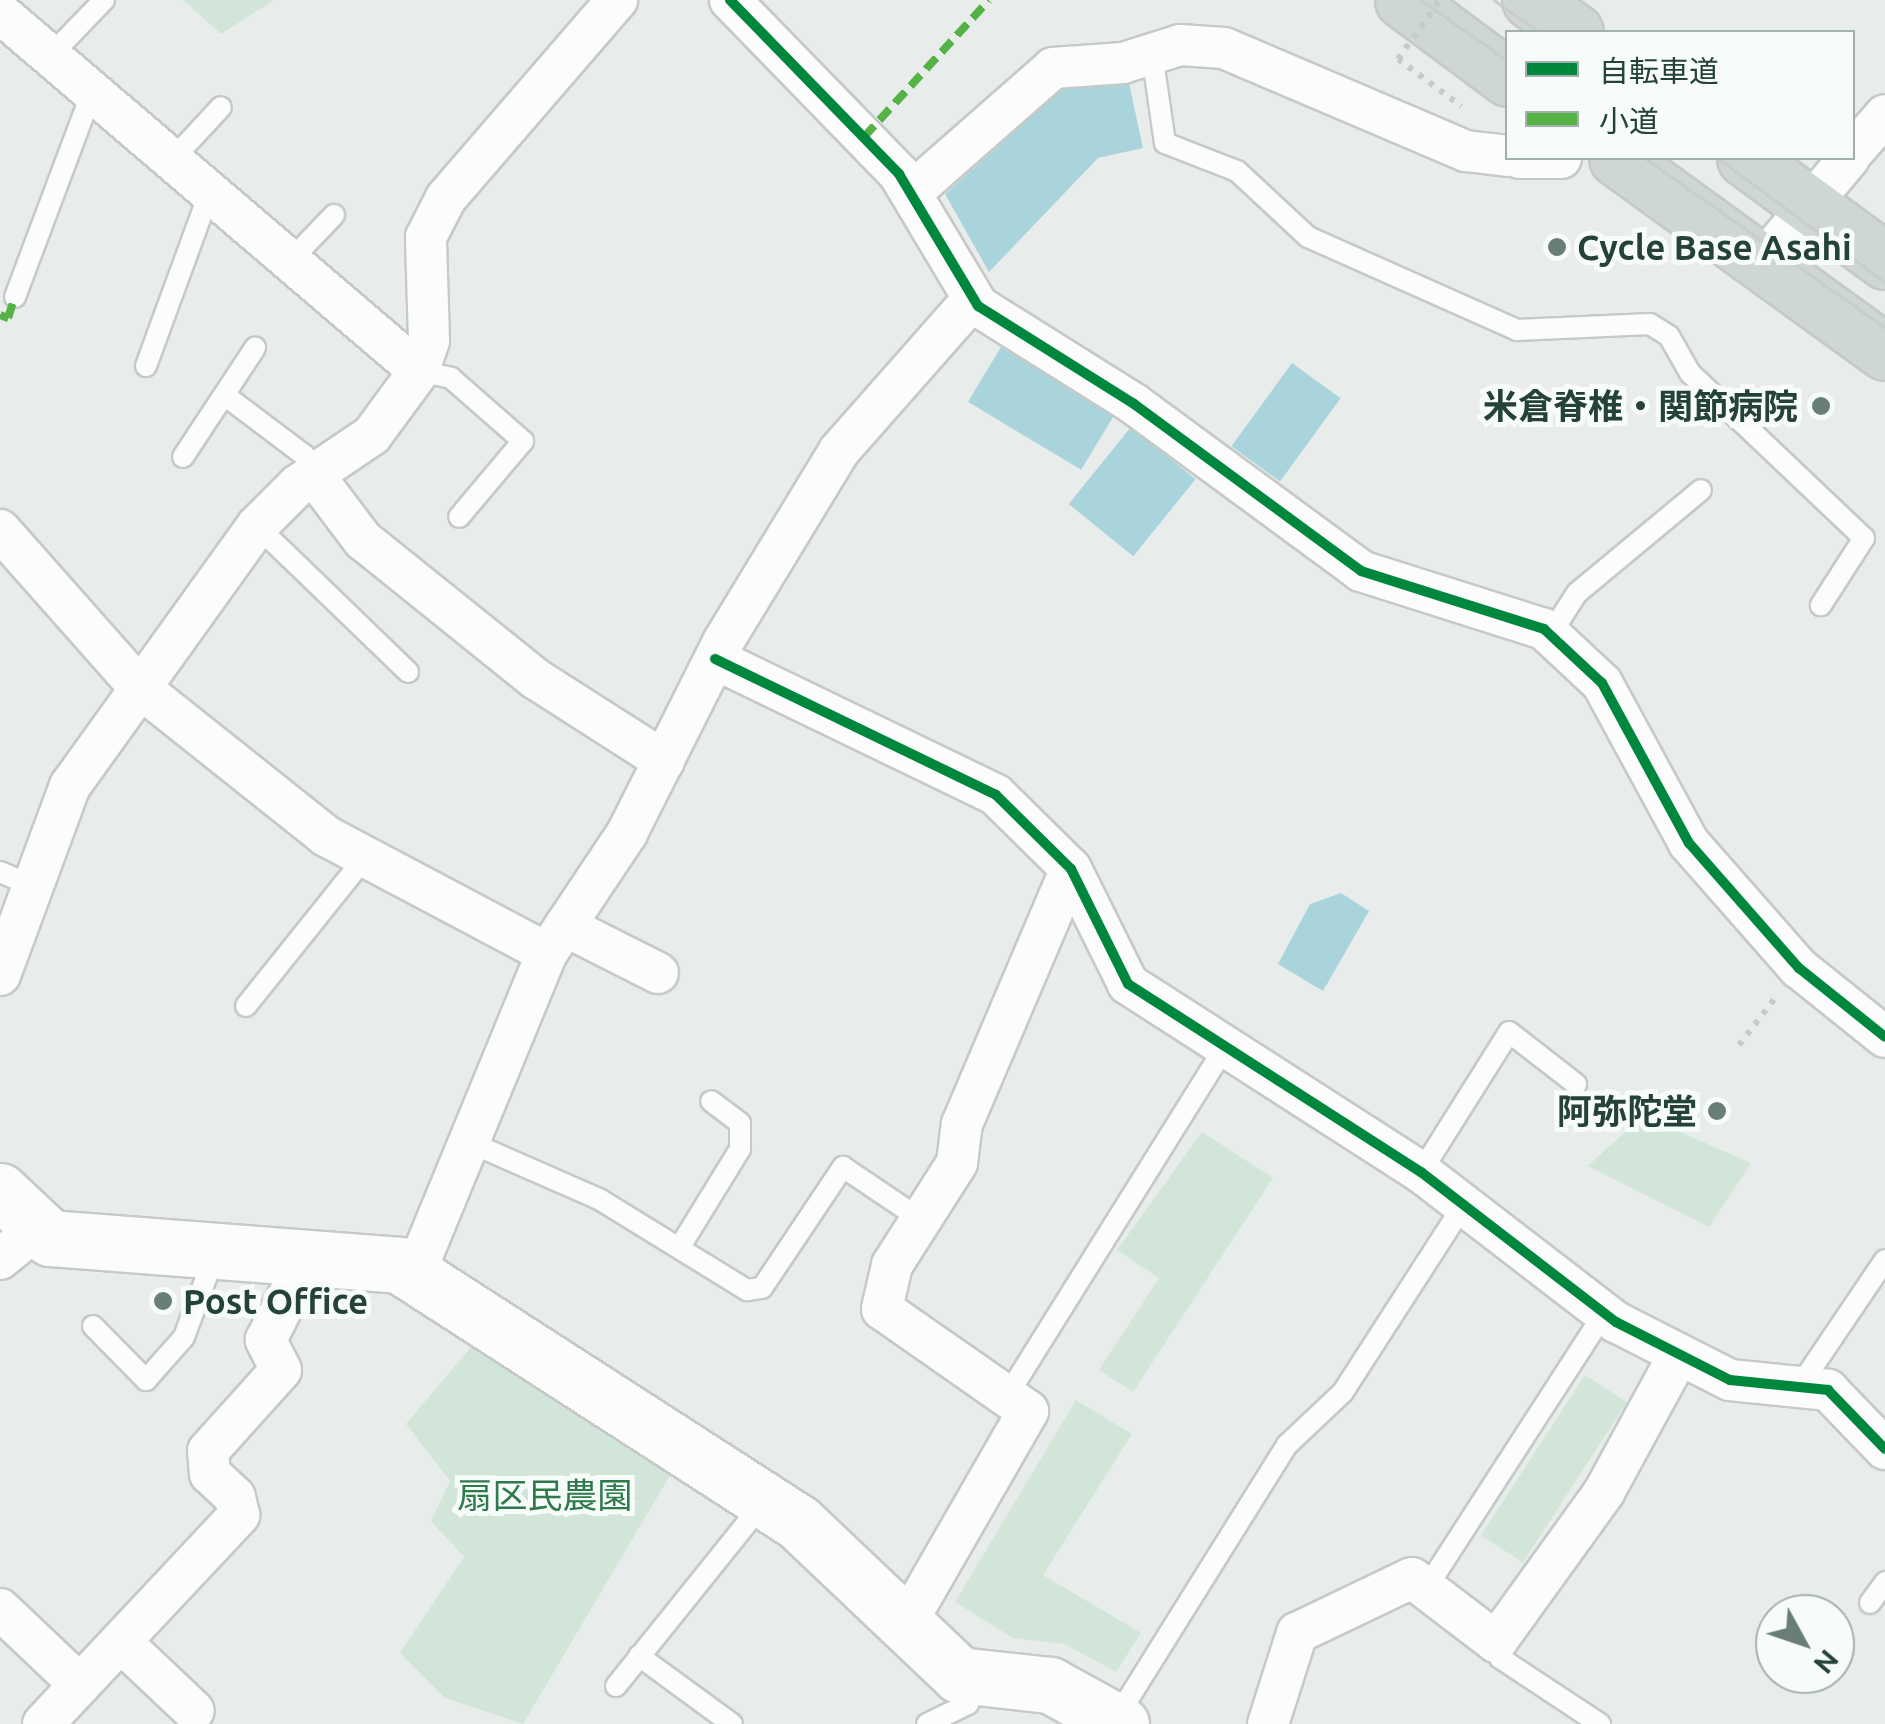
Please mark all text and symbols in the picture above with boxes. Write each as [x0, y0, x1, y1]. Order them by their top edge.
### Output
legend [1505, 30, 1855, 160]
text: 自転車道 [1599, 54, 1719, 88]
text: 小道 [1599, 104, 1659, 138]
place label: Cycle Base Asahi [1577, 226, 1852, 268]
marker: Cycle Base Asahi [1546, 236, 1568, 258]
place label: 米倉脊椎・関節病院 [1483, 385, 1798, 427]
marker: 米倉脊椎・関節病院 [1808, 393, 1834, 419]
place label: 阿弥陀堂 [1557, 1090, 1697, 1132]
marker: 阿弥陀堂 [1706, 1100, 1728, 1122]
place label: Post Office [183, 1280, 368, 1322]
marker: Post Office [152, 1290, 174, 1312]
park label: 扇区民農園 [458, 1474, 632, 1516]
north arrow [1755, 1594, 1855, 1694]
text: N [1808, 1644, 1845, 1680]

